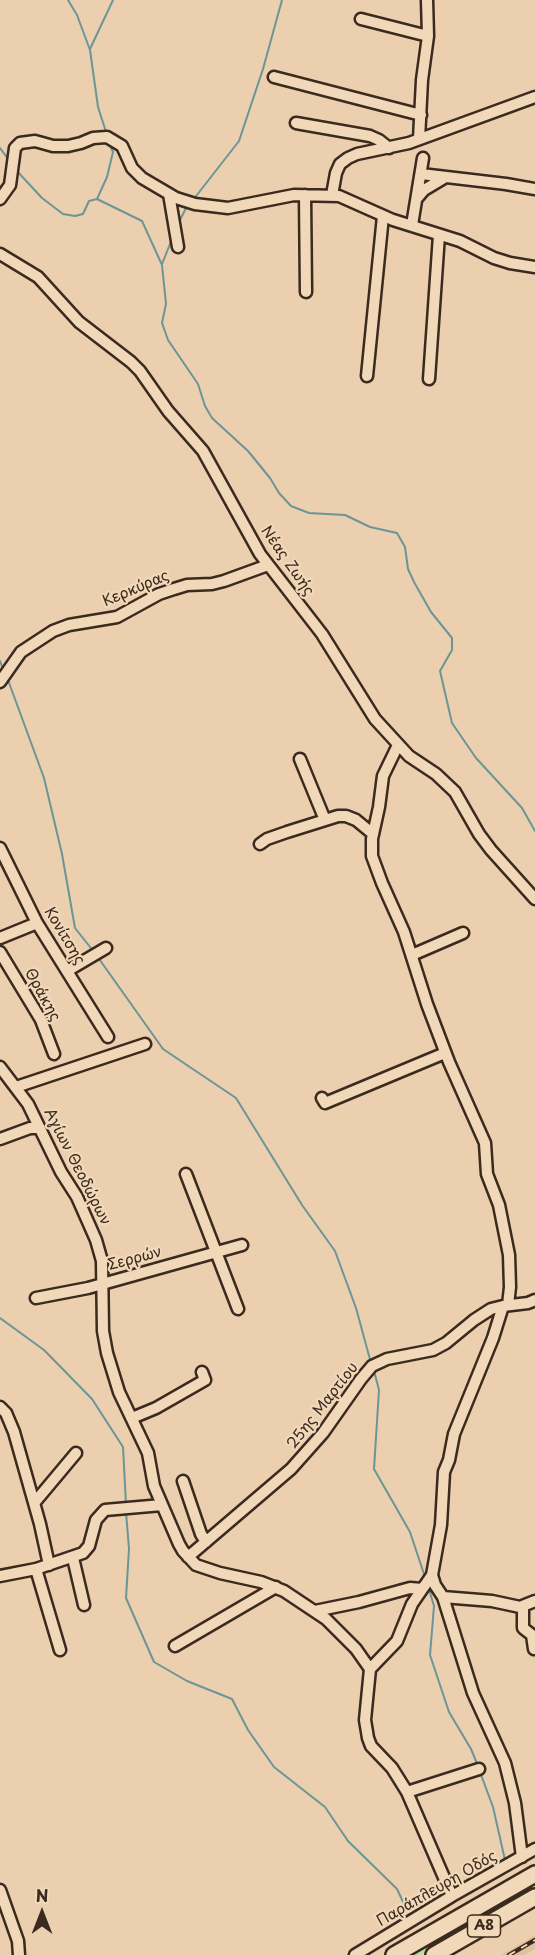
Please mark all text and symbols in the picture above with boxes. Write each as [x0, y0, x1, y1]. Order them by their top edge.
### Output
street label: Νέας Ζωής [256, 523, 318, 599]
street label: Κερκύρας [100, 567, 172, 611]
street label: Κονίτσης [40, 904, 88, 968]
street label: Θράκης [20, 965, 64, 1025]
street label: Αγίων Θεοδώρων [40, 1106, 114, 1228]
street label: Σερρών [106, 1243, 164, 1275]
street label: 25ης Μαρτίου [284, 1359, 362, 1453]
street label: Παράπλευρη Οδός [374, 1847, 500, 1931]
north arrow [12, 1883, 72, 1943]
text: N [36, 1883, 48, 1907]
road number: Α8 [468, 1915, 500, 1937]

